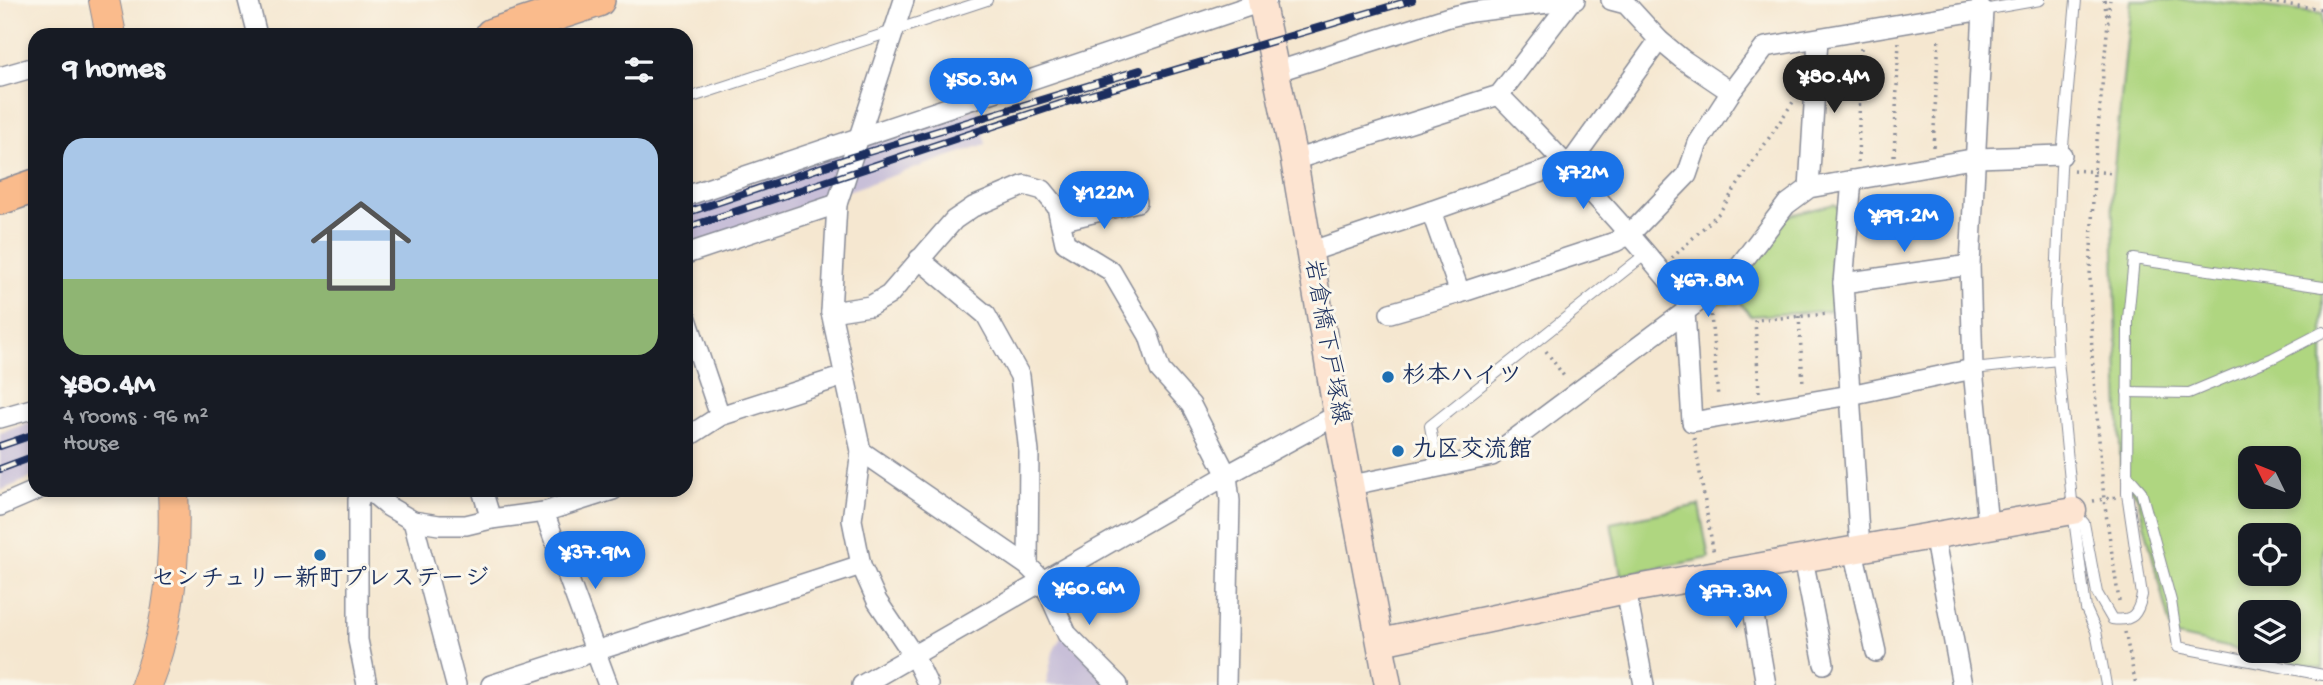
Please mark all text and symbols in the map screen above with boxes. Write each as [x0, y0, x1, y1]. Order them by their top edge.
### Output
icon: filters [620, 51, 658, 89]
text: 9 homes [63, 53, 165, 88]
pin: ¥80.4M [1777, 55, 1891, 115]
pin: ¥50.3M [924, 58, 1038, 118]
text: ¥80.4M [1799, 64, 1869, 91]
text: ¥50.3M [946, 67, 1016, 94]
pin: ¥72M [1542, 152, 1624, 211]
text: ¥72M [1558, 160, 1608, 187]
pin: ¥122M [1055, 172, 1153, 231]
text: ¥122M [1075, 180, 1133, 207]
icon: home [298, 183, 424, 309]
pin: ¥99.2M [1847, 194, 1961, 254]
text: ¥99.2M [1870, 203, 1938, 230]
street label: 岩倉橋下戸塚線 [1296, 257, 1355, 427]
pin: ¥67.8M [1651, 260, 1765, 319]
text: ¥67.8M [1673, 268, 1743, 295]
place label: 杉本ハイツ [1402, 362, 1522, 392]
text: ¥80.4M [63, 369, 155, 404]
marker: 杉本ハイツ [1380, 369, 1396, 385]
text: 4 rooms · 96 m² [63, 404, 208, 431]
text: House [63, 431, 119, 458]
place label: 九区交流館 [1412, 436, 1532, 466]
marker: 九区交流館 [1390, 443, 1406, 459]
north arrow [2238, 446, 2301, 509]
map controls [2238, 446, 2301, 663]
button: locate [2238, 523, 2301, 586]
pin: ¥37.9M [538, 532, 652, 591]
text: ¥37.9M [560, 540, 630, 567]
marker: センチュリー新町プレステージ [312, 547, 328, 563]
place label: センチュリー新町プレステージ [151, 565, 489, 595]
pin: ¥60.6M [1032, 568, 1146, 627]
pin: ¥77.3M [1679, 570, 1793, 630]
text: ¥60.6M [1054, 576, 1124, 603]
text: ¥77.3M [1701, 579, 1771, 606]
button: layers [2238, 600, 2301, 663]

